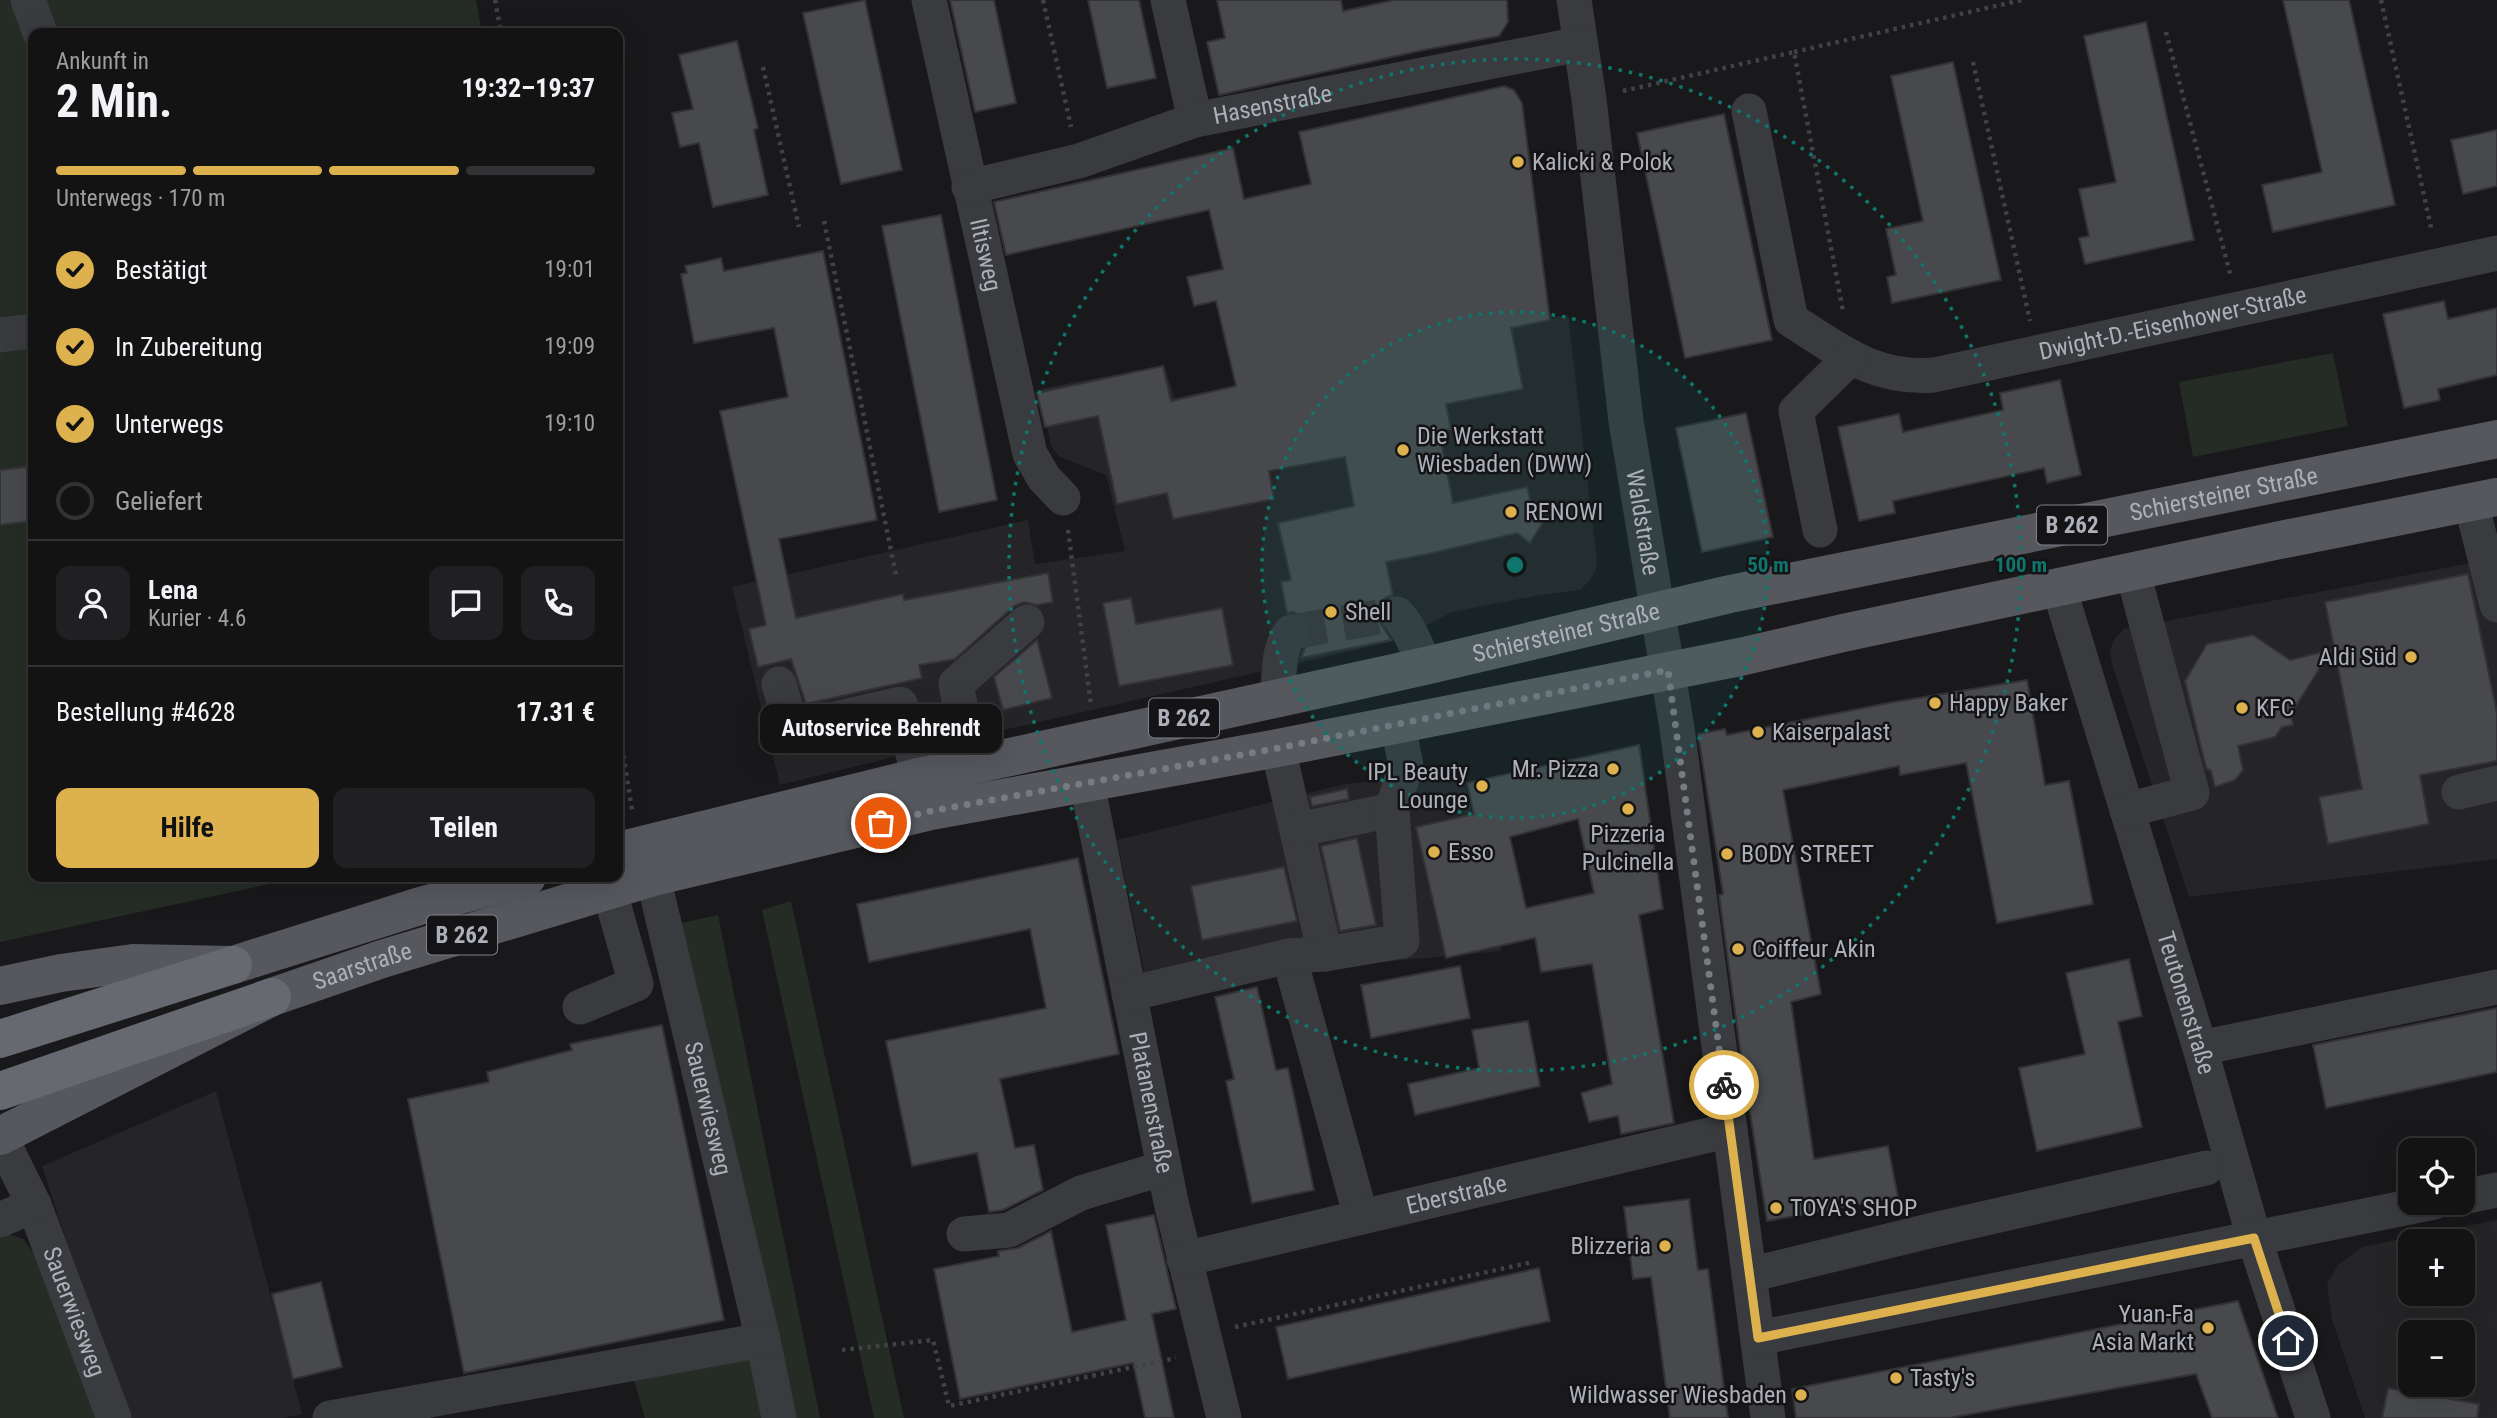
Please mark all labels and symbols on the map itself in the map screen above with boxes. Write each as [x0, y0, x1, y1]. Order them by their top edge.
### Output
street label: Hasenstraße [1211, 79, 1334, 130]
place label: Kalicki & Polok [1532, 148, 1673, 176]
marker: Kalicki & Polok [1510, 154, 1526, 170]
street label: Iltisweg [964, 216, 1007, 294]
street label: Dwight-D.-Eisenhower-Straße [2036, 281, 2309, 366]
place label: Die Werkstatt Wiesbaden (DWW) [1417, 422, 1592, 478]
marker: Die Werkstatt Wiesbaden (DWW) [1395, 442, 1411, 458]
street label: Schiersteiner Straße [2127, 462, 2320, 527]
street label: Waldstraße [1620, 467, 1665, 577]
place label: RENOWI [1525, 498, 1603, 526]
marker: RENOWI [1503, 504, 1519, 520]
road number: B 262 [2037, 505, 2107, 544]
centre of rings [1503, 553, 1527, 577]
text: 50 m [1747, 553, 1789, 577]
text: 100 m [1995, 553, 2047, 577]
street label: Schiersteiner Straße [1470, 597, 1663, 668]
place label: Shell [1345, 598, 1391, 626]
marker: Shell [1323, 604, 1339, 620]
place label: Aldi Süd [2319, 643, 2397, 671]
marker: Aldi Süd [2403, 649, 2419, 665]
place label: Happy Baker [1949, 689, 2068, 717]
place label: KFC [2256, 694, 2294, 722]
marker: Happy Baker [1927, 695, 1943, 711]
road number: B 262 [1149, 698, 1219, 738]
marker: KFC [2234, 700, 2250, 716]
callout: Autoservice Behrendt [760, 704, 1002, 753]
place label: Kaiserpalast [1772, 718, 1890, 746]
marker: Kaiserpalast [1750, 724, 1766, 740]
place label: Mr. Pizza [1512, 755, 1599, 783]
place label: IPL Beauty Lounge [1367, 758, 1468, 814]
marker: Mr. Pizza [1605, 761, 1621, 777]
marker: IPL Beauty Lounge [1474, 778, 1490, 794]
pin [851, 793, 911, 853]
marker: Pizzeria Pulcinella [1620, 801, 1636, 817]
place label: Pizzeria Pulcinella [1582, 820, 1674, 876]
place label: Esso [1448, 838, 1494, 866]
place label: BODY STREET [1741, 840, 1874, 868]
marker: Esso [1426, 844, 1442, 860]
marker: BODY STREET [1719, 846, 1735, 862]
road number: B 262 [427, 916, 497, 954]
street label: Teutonenstraße [2151, 928, 2221, 1078]
place label: Coiffeur Akin [1752, 935, 1876, 963]
street label: Saarstraße [309, 937, 415, 996]
marker: Coiffeur Akin [1730, 941, 1746, 957]
street label: Platanenstraße [1123, 1029, 1179, 1176]
street label: Sauerwiesweg [679, 1039, 737, 1178]
courier [1689, 1050, 1759, 1120]
street label: Eberstraße [1403, 1169, 1510, 1220]
place label: TOYA'S SHOP [1790, 1194, 1917, 1222]
marker: TOYA'S SHOP [1768, 1200, 1784, 1216]
place label: Blizzeria [1570, 1232, 1651, 1260]
marker: Blizzeria [1657, 1238, 1673, 1254]
street label: Sauerwiesweg [37, 1243, 111, 1380]
place label: Yuan-Fa Asia Markt [2092, 1300, 2194, 1356]
pin [2258, 1311, 2318, 1371]
marker: Yuan-Fa Asia Markt [2200, 1320, 2216, 1336]
place label: Tasty's [1910, 1364, 1975, 1392]
marker: Tasty's [1888, 1370, 1904, 1386]
place label: Wildwasser Wiesbaden [1569, 1381, 1787, 1409]
marker: Wildwasser Wiesbaden [1793, 1387, 1809, 1403]

